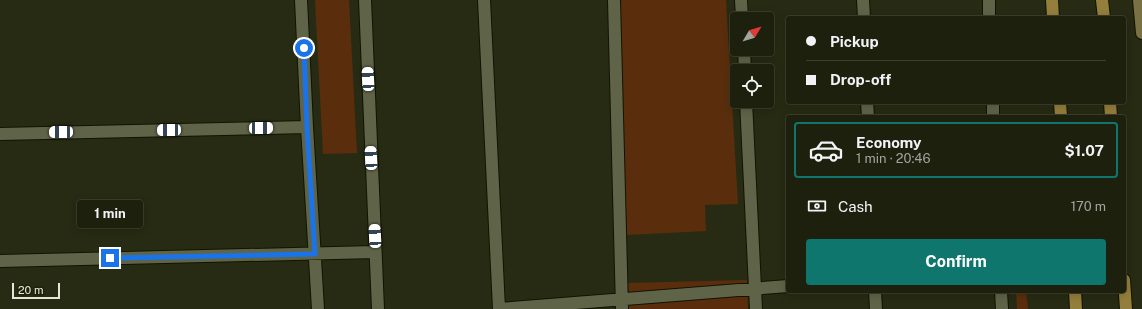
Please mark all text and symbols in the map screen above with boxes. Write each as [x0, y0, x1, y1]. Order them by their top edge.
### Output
north arrow [730, 12, 774, 56]
map controls [730, 12, 774, 108]
text: Pickup [830, 33, 879, 50]
route start [295, 39, 313, 57]
button: locate [730, 64, 774, 108]
car [361, 67, 375, 91]
text: Drop-off [830, 71, 891, 88]
car [249, 122, 273, 134]
car [157, 124, 181, 136]
car [49, 126, 73, 138]
icon: car [808, 132, 844, 168]
text: Economy [856, 134, 921, 151]
text: $1.07 [1065, 142, 1104, 159]
car [364, 146, 378, 170]
text: 1 min · 20:46 [856, 151, 931, 166]
icon: cash [806, 195, 828, 217]
text: Cash [838, 198, 873, 215]
text: 170 m [1071, 199, 1106, 214]
callout: 1 min [77, 200, 143, 228]
text: 1 min [94, 206, 126, 221]
car [368, 224, 382, 248]
button: Confirm [806, 239, 1106, 285]
route end [101, 249, 119, 267]
scale bar [12, 281, 60, 300]
text: 20 m [18, 284, 43, 296]

